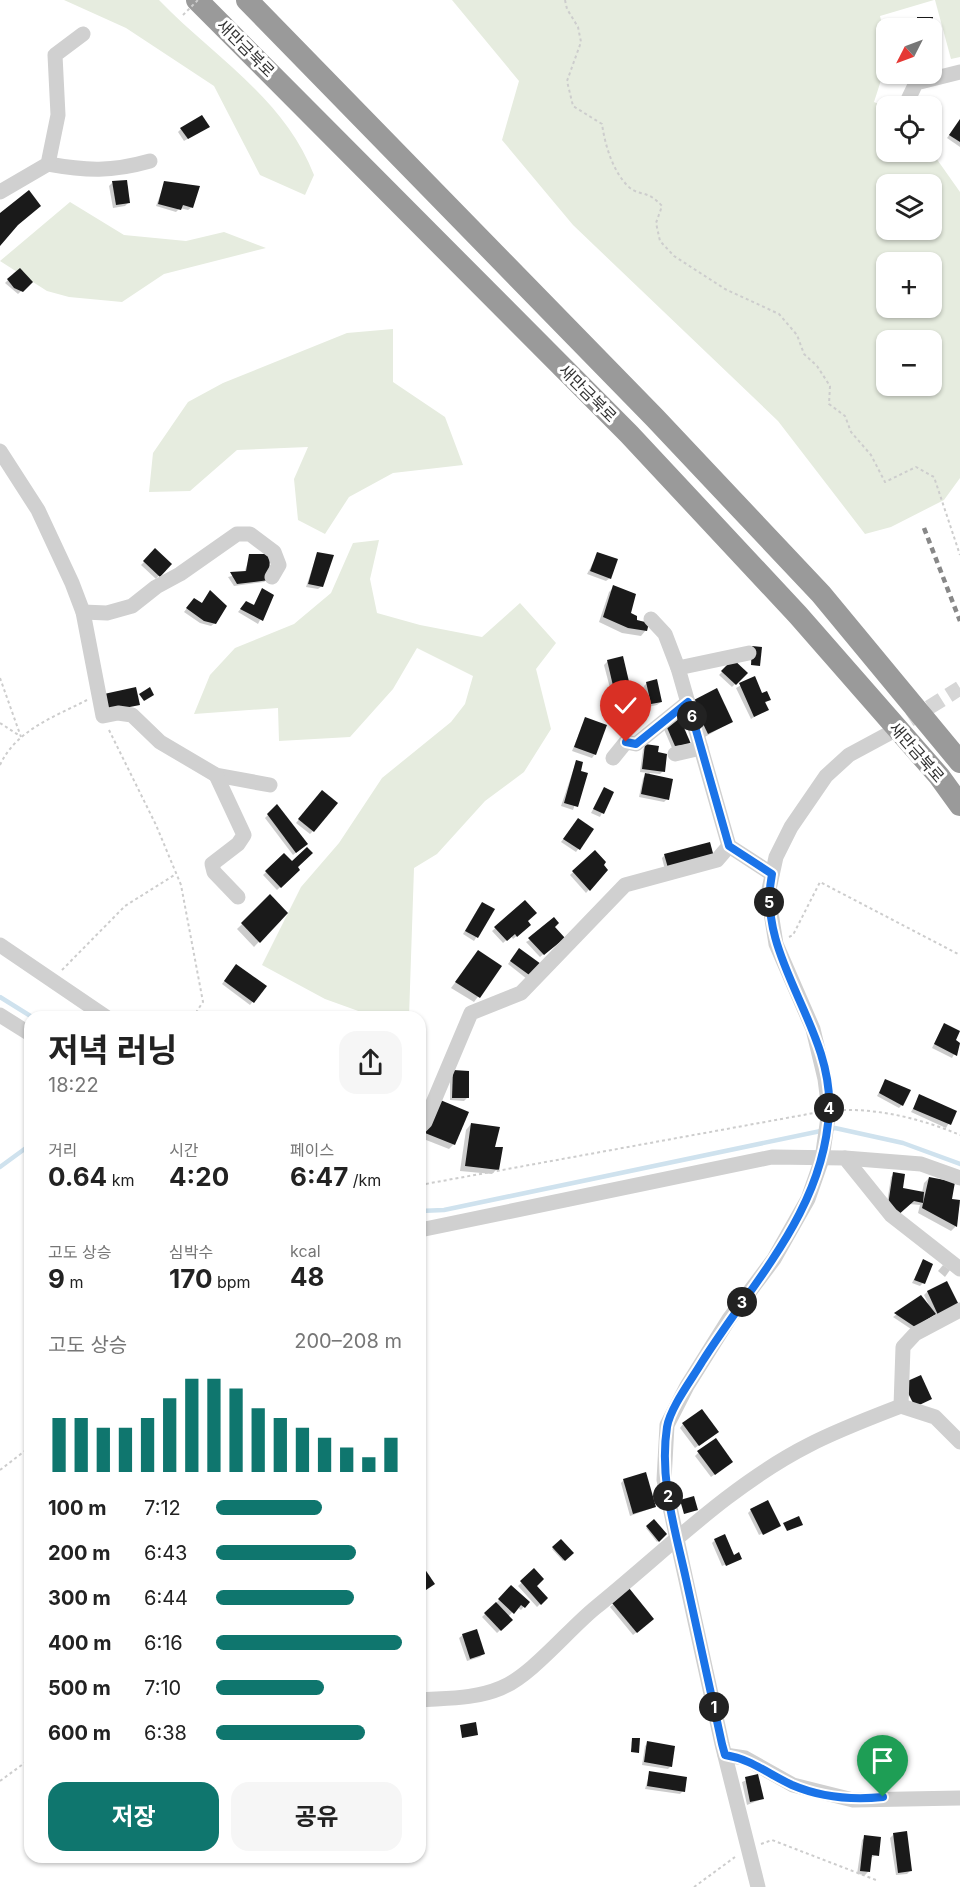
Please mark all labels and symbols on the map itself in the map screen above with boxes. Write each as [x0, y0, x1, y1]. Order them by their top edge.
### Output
street label: 새만금북로 [213, 15, 279, 81]
north arrow [876, 18, 942, 84]
street label: 새만금북로 [555, 360, 621, 426]
pin [600, 680, 651, 742]
pin: 6 [677, 701, 707, 731]
street label: 새만금북로 [885, 718, 949, 787]
pin: 5 [754, 887, 784, 917]
pin: 4 [814, 1093, 844, 1123]
pin: 3 [727, 1287, 757, 1317]
pin: 2 [653, 1481, 683, 1511]
pin: 1 [699, 1692, 729, 1722]
pin [857, 1735, 908, 1797]

